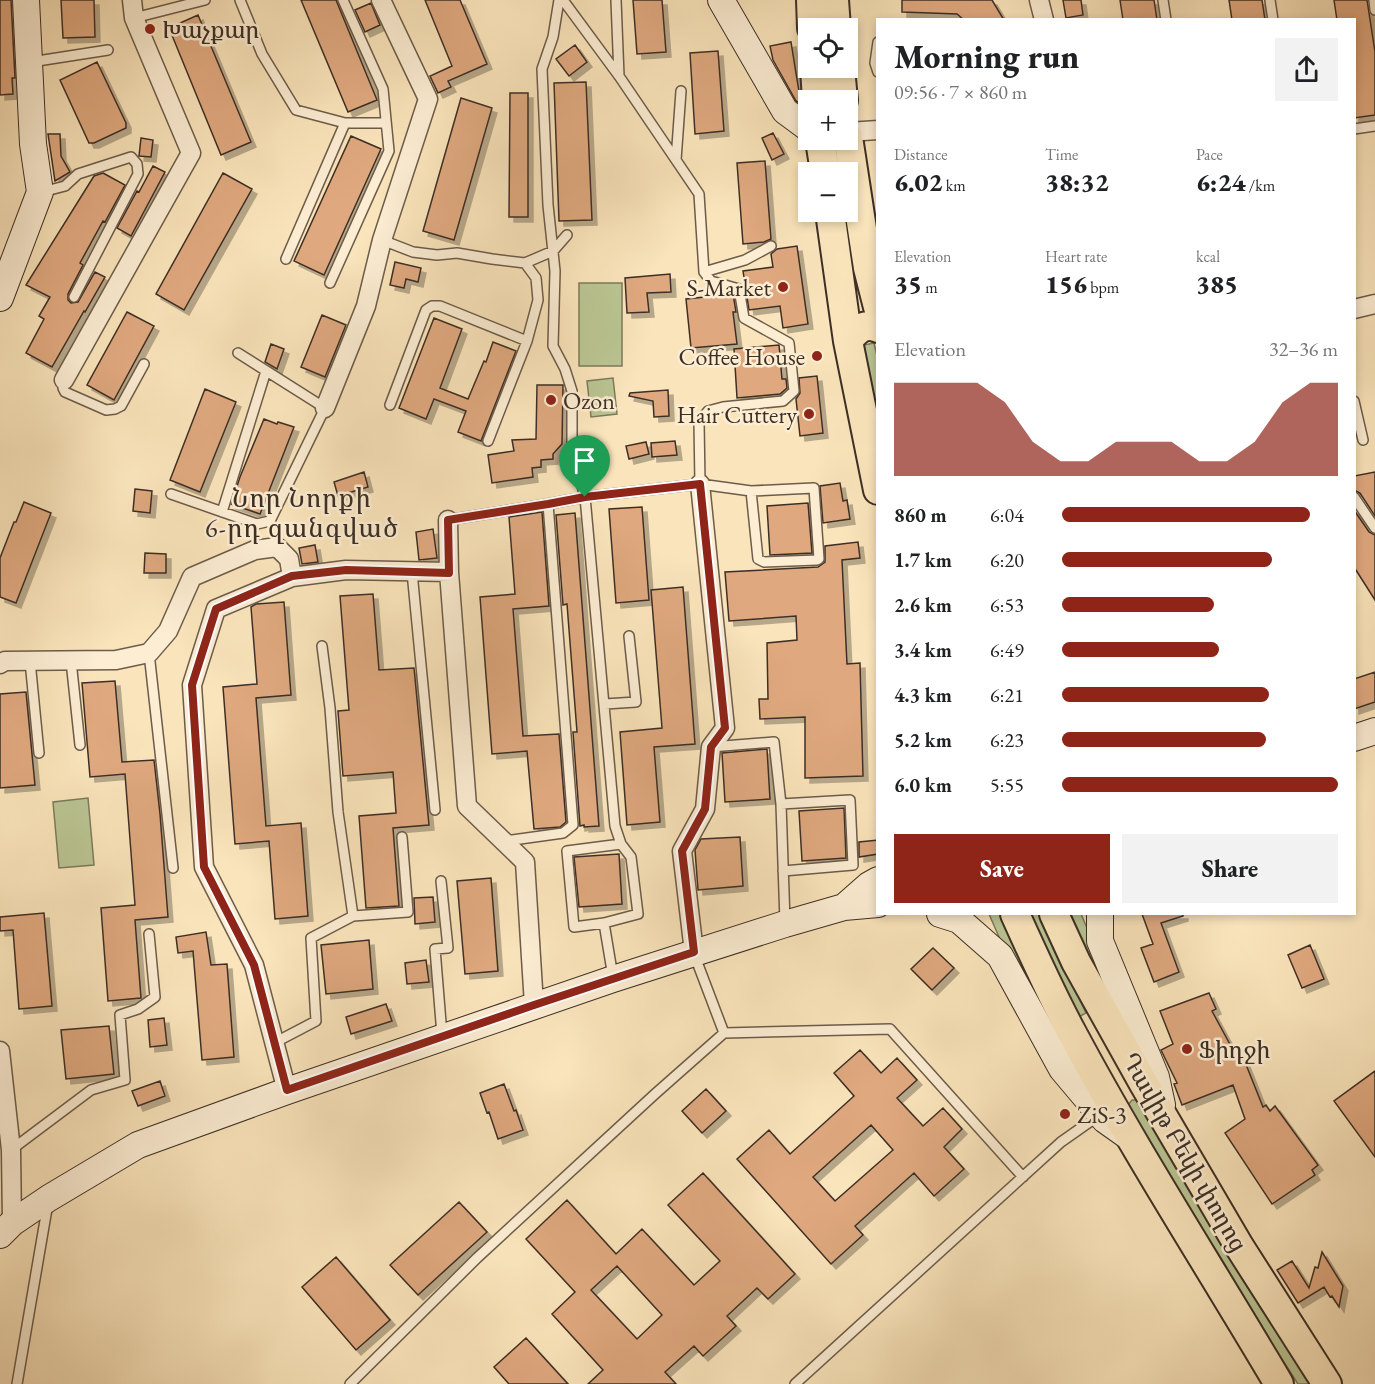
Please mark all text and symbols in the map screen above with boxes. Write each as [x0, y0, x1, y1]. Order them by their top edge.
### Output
place label: Խաչքար [162, 14, 259, 45]
map controls [798, 18, 858, 222]
button: locate [798, 18, 858, 78]
marker: Խաչքար [143, 22, 157, 36]
text: Morning run [894, 35, 1079, 78]
button: share [1275, 38, 1338, 101]
text: 09:56 · 7 × 860 m [894, 79, 1027, 105]
button: + [798, 90, 858, 150]
text: Distance [894, 144, 947, 165]
text: Time [1045, 144, 1078, 165]
text: Pace [1196, 144, 1223, 165]
button: − [798, 162, 858, 222]
text: 6.02 [894, 165, 943, 199]
text: 38:32 [1045, 165, 1109, 199]
text: 6:24 [1196, 165, 1246, 199]
text: km [943, 175, 966, 196]
text: /km [1246, 175, 1275, 196]
text: Elevation [894, 246, 952, 267]
text: Heart rate [1045, 246, 1107, 267]
text: kcal [1196, 246, 1220, 267]
text: 35 [894, 267, 922, 301]
text: 156 [1045, 267, 1087, 301]
text: 385 [1196, 267, 1238, 301]
place label: S-Market [686, 272, 771, 303]
text: m [922, 277, 938, 298]
text: bpm [1087, 277, 1119, 298]
marker: S-Market [776, 280, 790, 294]
text: Elevation [894, 336, 966, 362]
text: 32–36 m [1269, 336, 1338, 362]
place label: Coffee House [679, 341, 805, 372]
marker: Coffee House [810, 349, 824, 363]
place label: Ozon [563, 385, 615, 416]
marker: Ozon [544, 393, 558, 407]
place label: Hair Cuttery [677, 399, 797, 430]
marker: Hair Cuttery [802, 407, 816, 421]
pin [559, 435, 610, 497]
icon: arrive [568, 444, 601, 477]
district label: Նոր Նորքի 6-րդ զանգված [205, 481, 399, 545]
text: 860 m [894, 502, 947, 528]
text: 6:04 [990, 502, 1024, 528]
text: 1.7 km [894, 547, 952, 573]
text: 6:20 [990, 547, 1024, 573]
text: 2.6 km [894, 592, 952, 618]
text: 6:53 [990, 592, 1024, 618]
text: 3.4 km [894, 637, 952, 663]
text: 6:49 [990, 637, 1024, 663]
text: 4.3 km [894, 682, 952, 708]
text: 6:21 [990, 682, 1024, 708]
text: 5.2 km [894, 727, 952, 753]
text: 6:23 [990, 727, 1024, 753]
text: 6.0 km [894, 772, 952, 798]
text: 5:55 [990, 772, 1024, 798]
button: Save [894, 834, 1110, 903]
button: Share [1122, 834, 1338, 903]
place label: Ֆիդջի [1199, 1034, 1270, 1065]
marker: Ֆիդջի [1180, 1042, 1194, 1056]
street label: Դավիթ Բեկի փողոց [1115, 1047, 1255, 1257]
place label: ZiS-3 [1077, 1099, 1127, 1130]
marker: ZiS-3 [1058, 1107, 1072, 1121]

